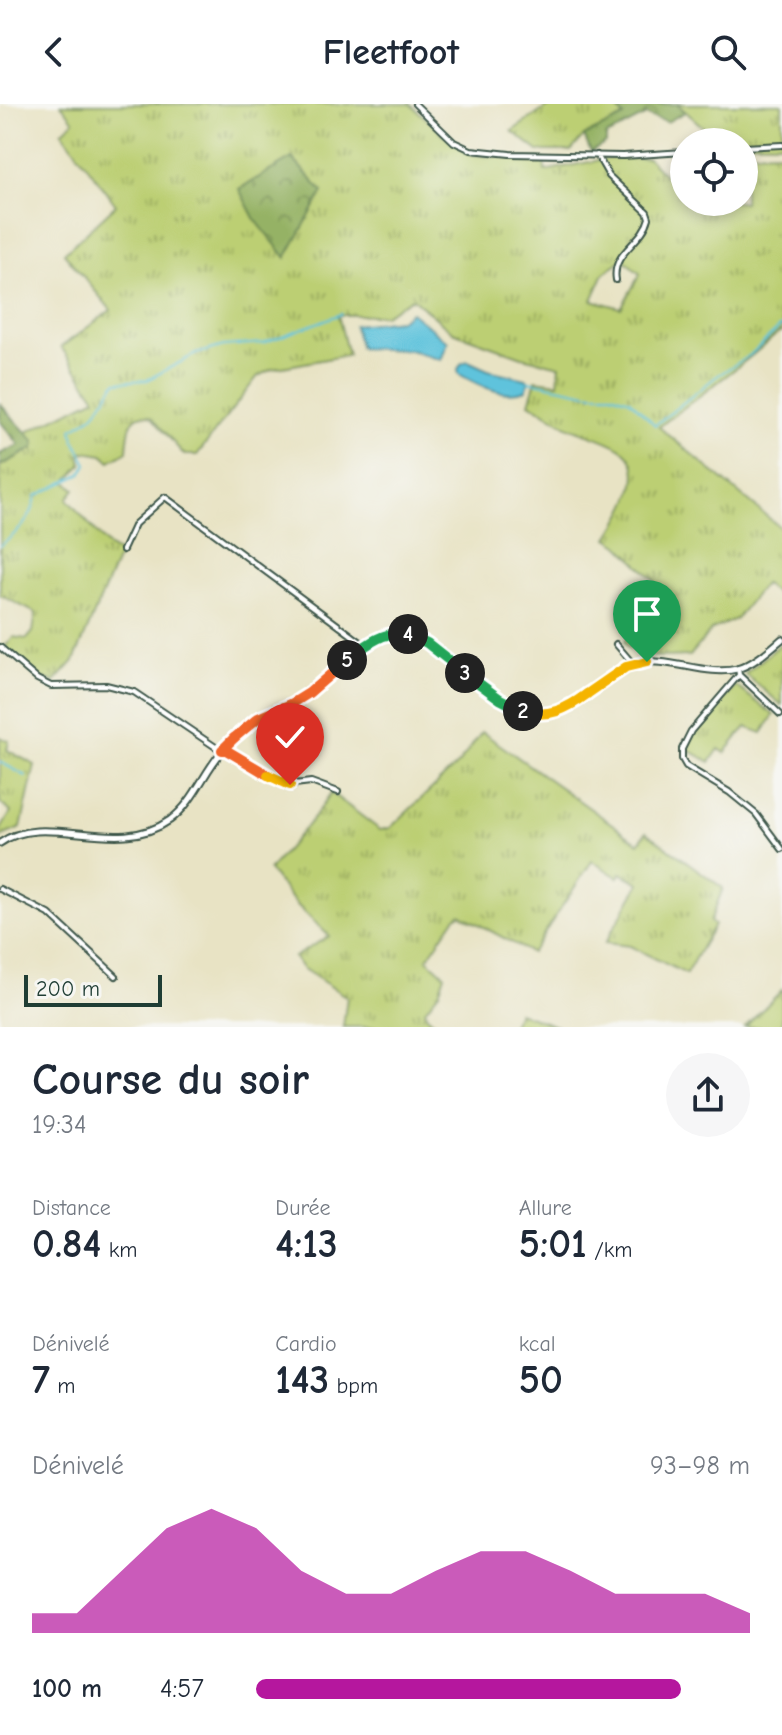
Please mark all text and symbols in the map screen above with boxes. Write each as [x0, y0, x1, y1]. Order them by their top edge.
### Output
icon: back [32, 30, 76, 74]
icon: search [706, 30, 750, 74]
text: Fleetfoot [323, 32, 459, 73]
map controls [670, 128, 758, 216]
button: locate [670, 128, 758, 216]
pin [613, 580, 681, 662]
icon: arrive [625, 592, 669, 636]
pin: 4 [388, 614, 428, 654]
text: 4 [403, 621, 413, 647]
pin: 5 [327, 640, 367, 680]
text: 5 [341, 647, 353, 673]
pin: 3 [445, 653, 485, 693]
text: 3 [460, 660, 470, 686]
pin: 2 [503, 691, 543, 731]
text: 2 [518, 698, 528, 724]
pin [256, 703, 324, 785]
icon: check [268, 715, 312, 759]
scale bar [24, 971, 162, 1007]
text: 200 m [36, 976, 100, 1002]
button: share [666, 1053, 750, 1137]
text: Course du soir [32, 1054, 309, 1105]
text: 19:34 [32, 1110, 87, 1140]
text: Distance [32, 1195, 111, 1221]
text: Durée [275, 1195, 331, 1221]
text: Allure [519, 1195, 572, 1221]
text: 0.84 [32, 1221, 101, 1267]
text: 4:13 [275, 1221, 338, 1267]
text: 5:01 [519, 1221, 587, 1267]
text: km [101, 1237, 138, 1263]
text: /km [587, 1237, 633, 1263]
text: Dénivelé [32, 1331, 110, 1357]
text: Cardio [275, 1331, 337, 1357]
text: kcal [519, 1331, 556, 1357]
text: 7 [32, 1357, 50, 1403]
text: 143 [275, 1357, 329, 1403]
text: 50 [519, 1357, 563, 1403]
text: m [50, 1373, 76, 1399]
text: bpm [329, 1373, 378, 1399]
text: Dénivelé [32, 1451, 124, 1481]
text: 93–98 m [650, 1451, 750, 1481]
text: 100 m [32, 1674, 102, 1704]
text: 4:57 [160, 1674, 204, 1704]

